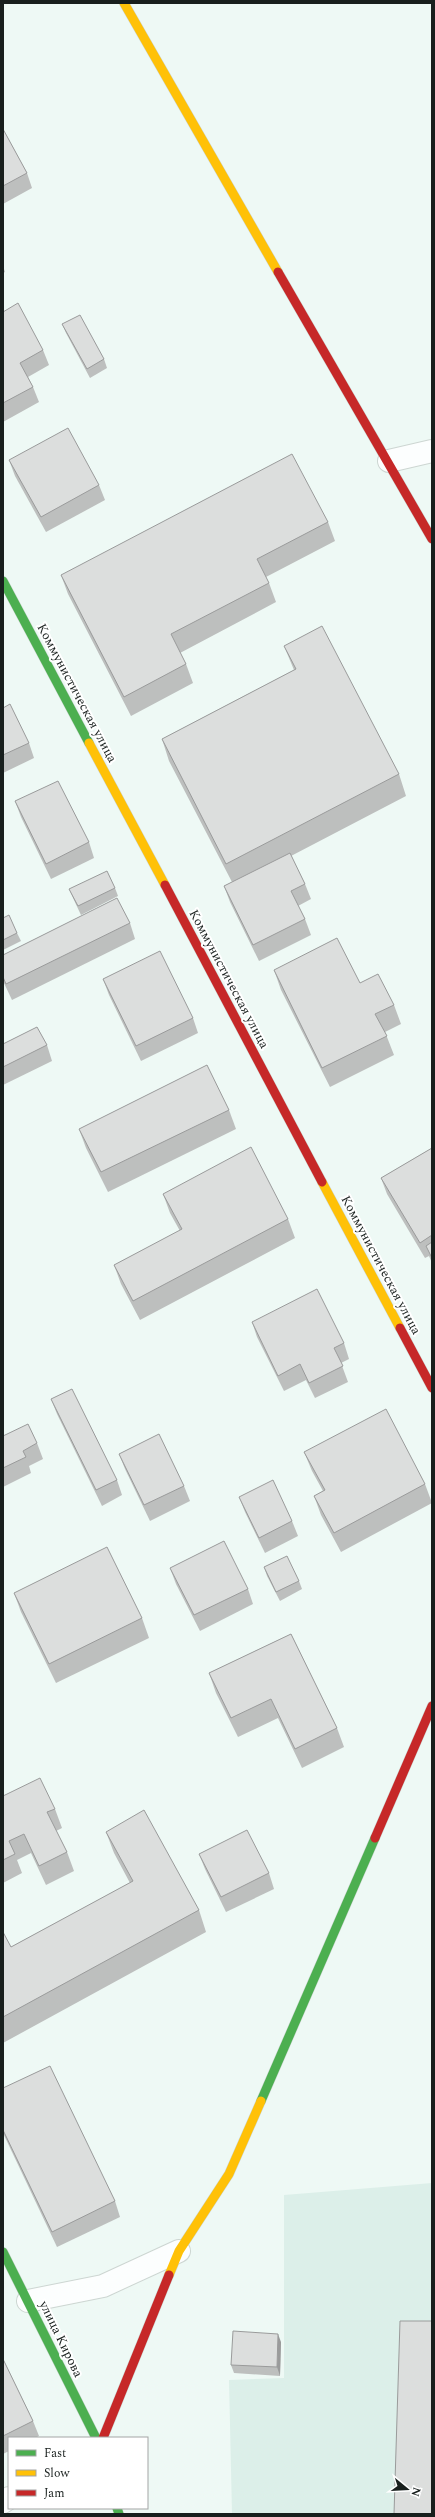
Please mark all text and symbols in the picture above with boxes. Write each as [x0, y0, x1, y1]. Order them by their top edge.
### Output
street label: Коммунистическая улица [32, 620, 122, 767]
street label: Коммунистическая улица [184, 906, 274, 1053]
street label: Коммунистическая улица [336, 1192, 426, 1339]
street label: улица Кирова [33, 2296, 88, 2381]
legend [8, 2437, 148, 2509]
text: Fast [44, 2444, 66, 2463]
text: Slow [44, 2464, 70, 2483]
north arrow [387, 2469, 427, 2509]
text: Jam [44, 2484, 65, 2503]
text: N [407, 2485, 426, 2499]

